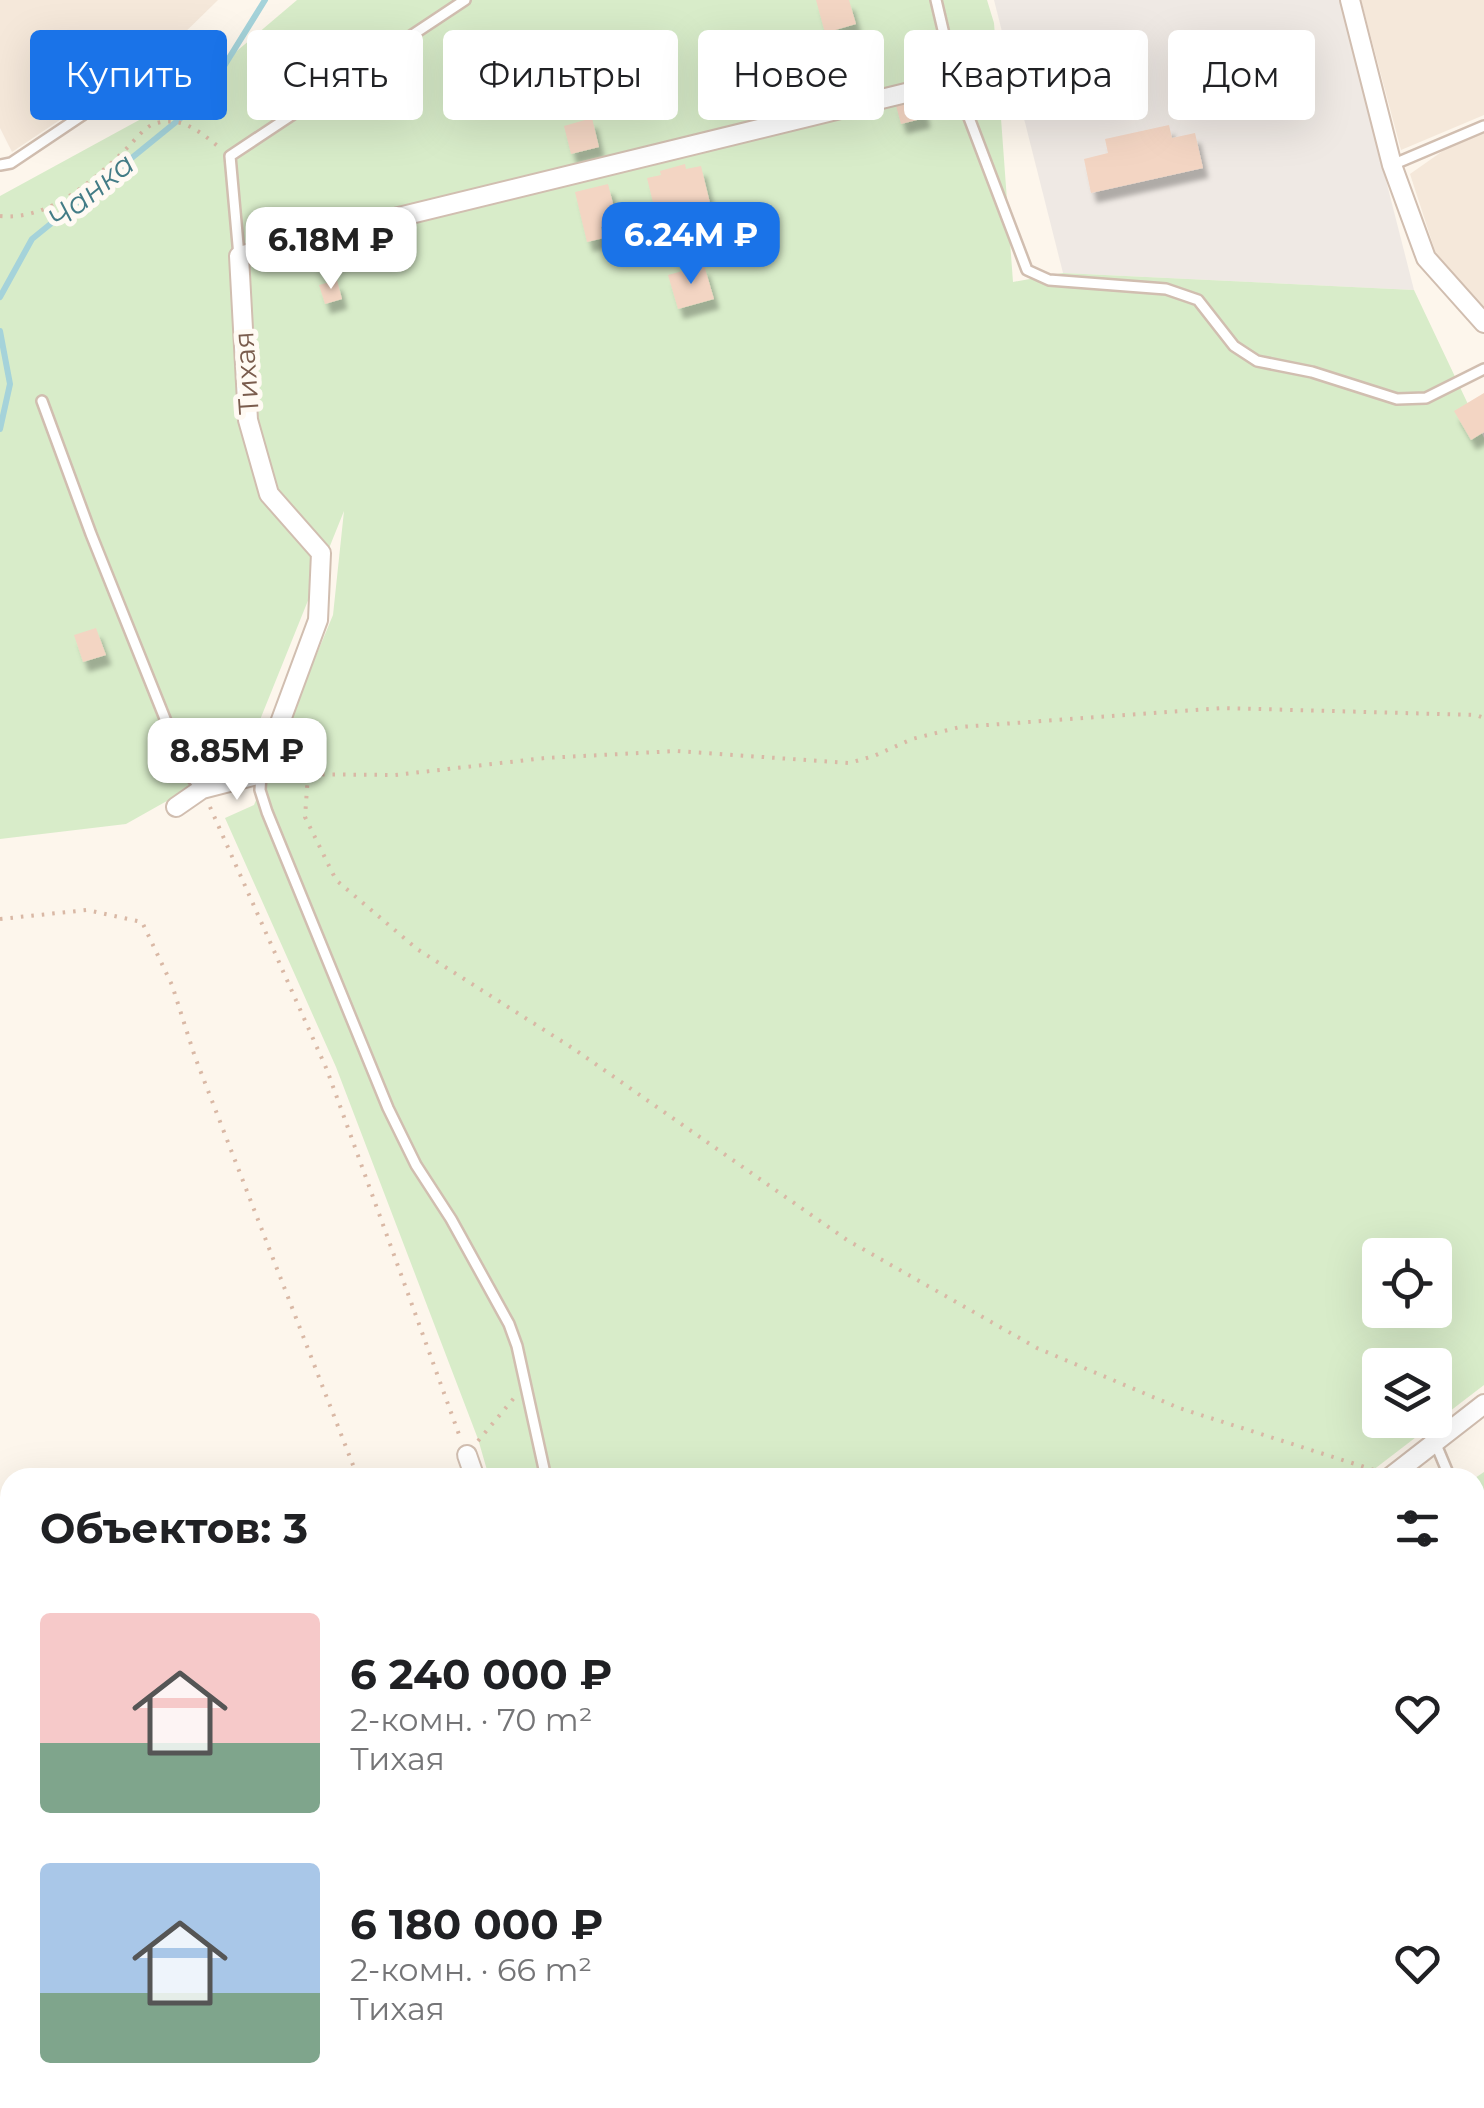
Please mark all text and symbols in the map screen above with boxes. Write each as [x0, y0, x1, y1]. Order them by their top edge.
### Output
chip: Купить [30, 30, 227, 120]
chip: Снять [247, 30, 423, 120]
chip: Фильтры [443, 30, 678, 120]
chip: Новое [698, 30, 884, 120]
chip: Квартира [904, 30, 1148, 120]
chip: Дом [1168, 30, 1315, 120]
water label: Чанка [40, 145, 142, 237]
pin: 6.24M ₽ [599, 202, 783, 287]
pin: 6.18M ₽ [239, 207, 423, 292]
text: 6.24M ₽ [624, 215, 758, 254]
text: 6.18M ₽ [268, 220, 394, 259]
street label: Тихая [226, 330, 266, 416]
pin: 8.85M ₽ [145, 718, 329, 803]
text: 8.85M ₽ [170, 731, 304, 770]
map controls [1362, 1238, 1452, 1438]
button: locate [1362, 1238, 1452, 1328]
button: layers [1362, 1348, 1452, 1438]
icon: filters [1390, 1501, 1445, 1556]
text: Объектов: 3 [40, 1502, 308, 1554]
text: 6 240 000 ₽ [350, 1648, 612, 1700]
icon: home [120, 1653, 240, 1773]
icon: heart [1390, 1686, 1445, 1741]
text: 2-комн. · 70 m² [350, 1700, 593, 1739]
text: Тихая [350, 1739, 445, 1778]
text: 6 180 000 ₽ [350, 1898, 603, 1950]
icon: home [120, 1903, 240, 2023]
icon: heart [1390, 1936, 1445, 1991]
text: 2-комн. · 66 m² [350, 1950, 592, 1989]
text: Тихая [350, 1989, 445, 2028]

